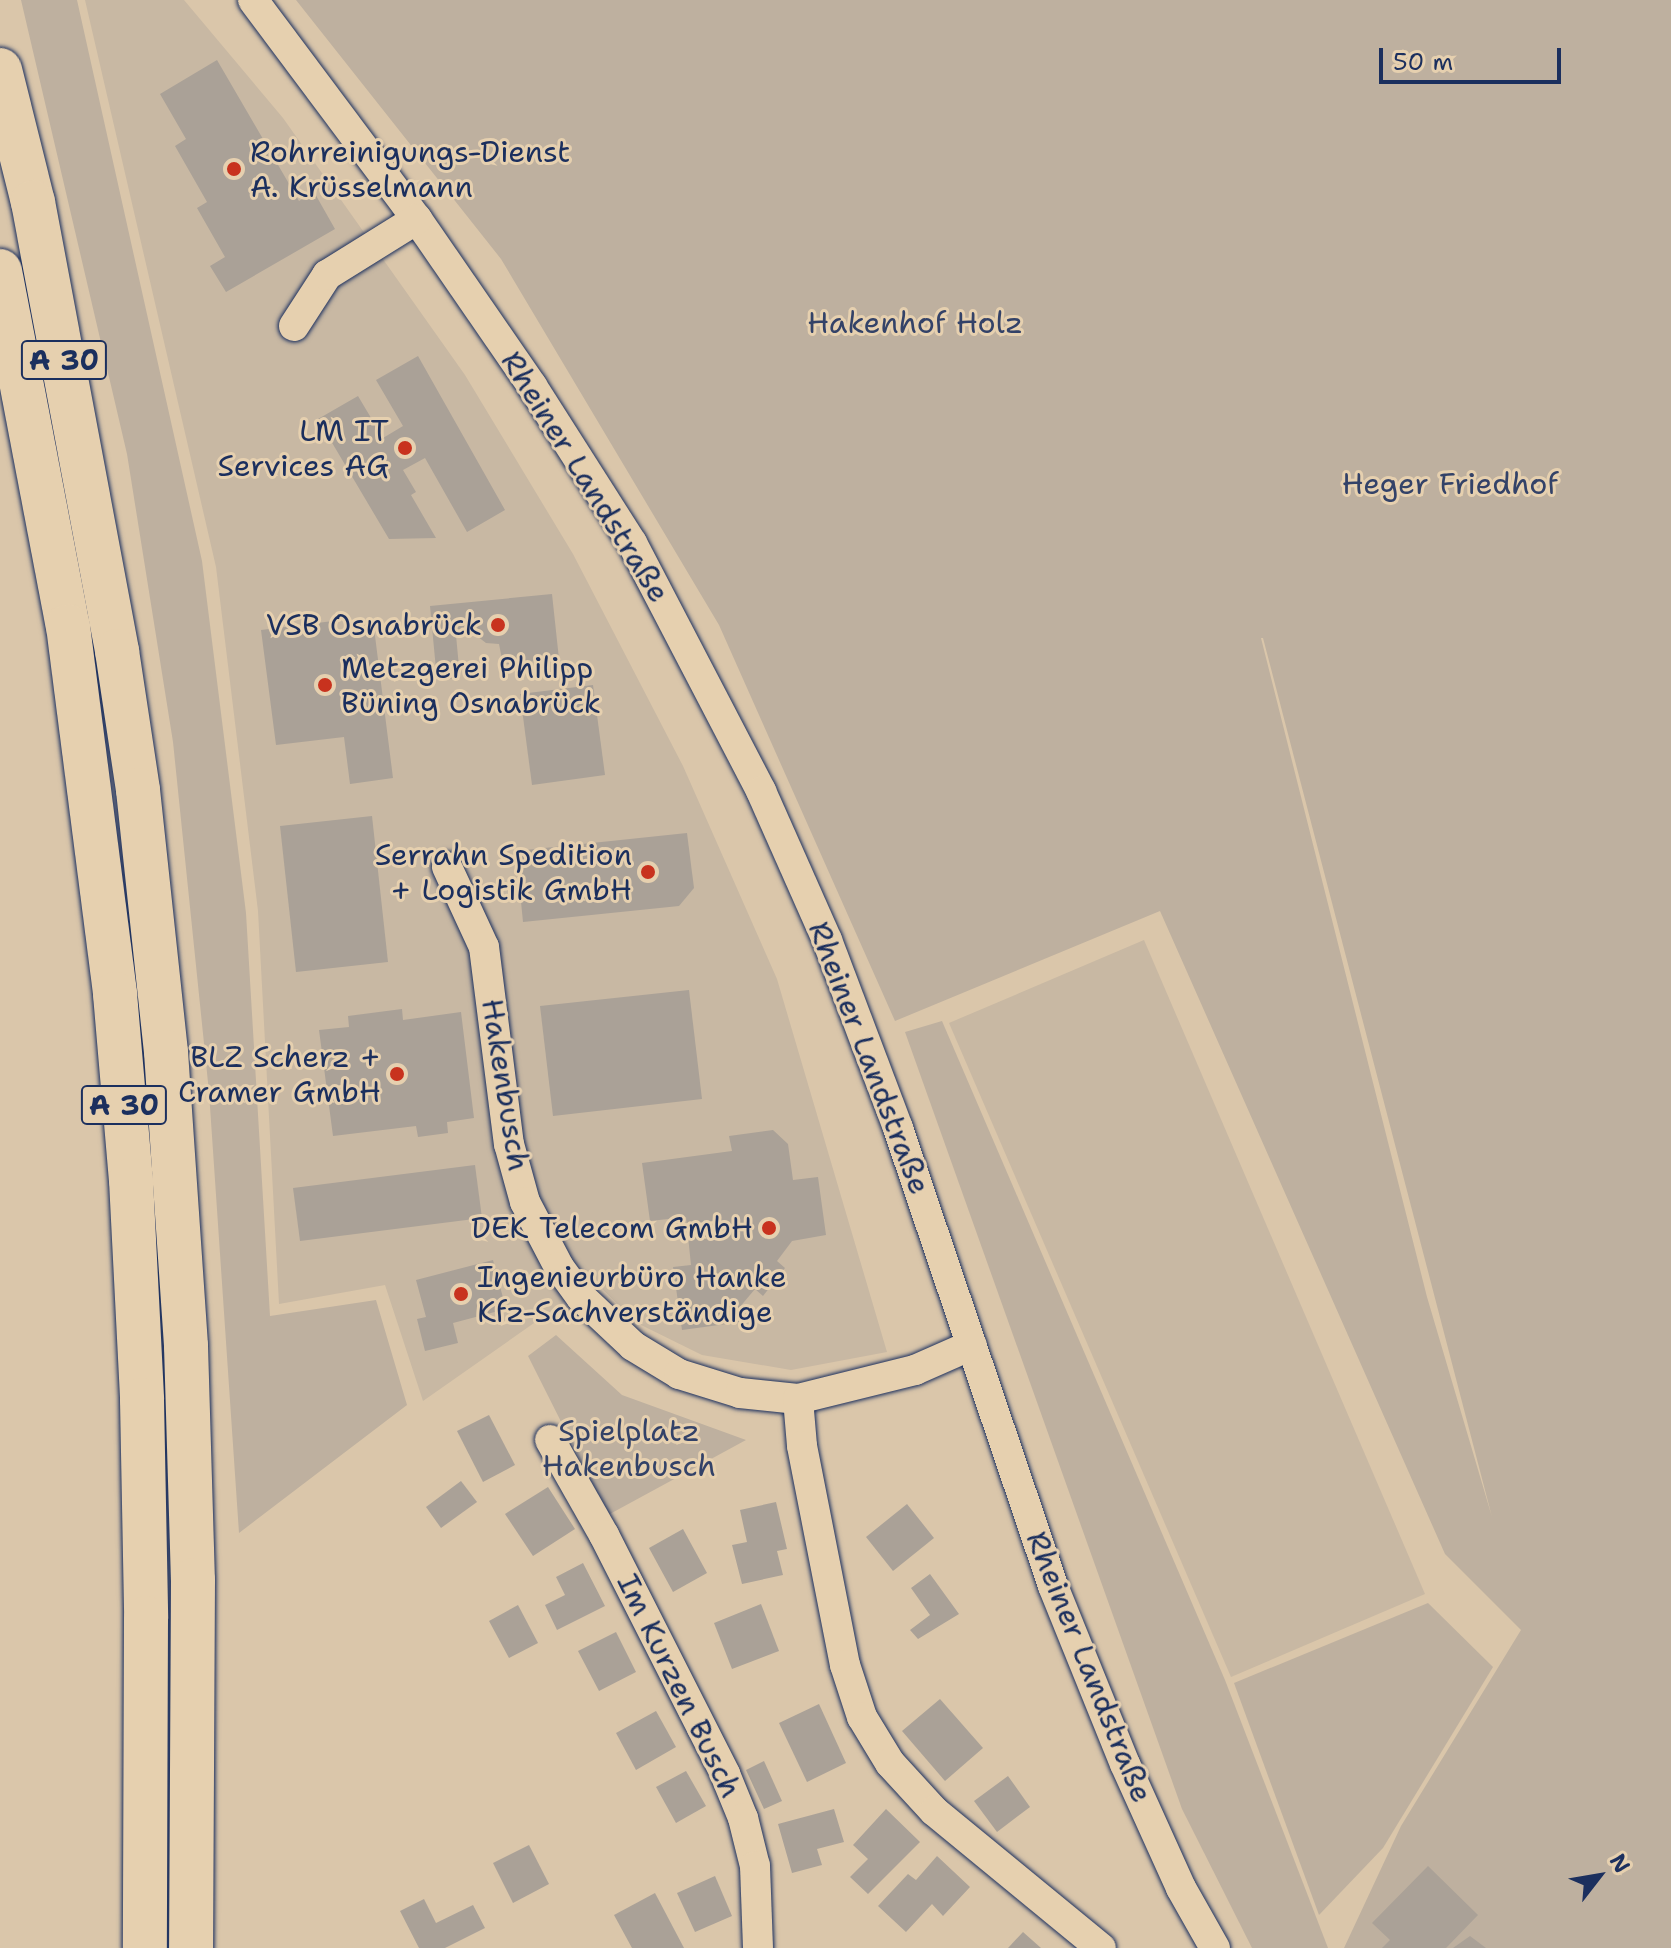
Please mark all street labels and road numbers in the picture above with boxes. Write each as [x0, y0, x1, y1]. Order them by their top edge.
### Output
road number: A 30 [20, 336, 108, 384]
street label: Rheiner Landstraße [493, 345, 677, 609]
street label: Rheiner Landstraße [800, 917, 938, 1199]
street label: Hakenbusch [474, 996, 536, 1174]
road number: A 30 [80, 1081, 168, 1129]
street label: Rheiner Landstraße [1018, 1526, 1160, 1808]
street label: Im Kurzen Busch [609, 1568, 749, 1804]

